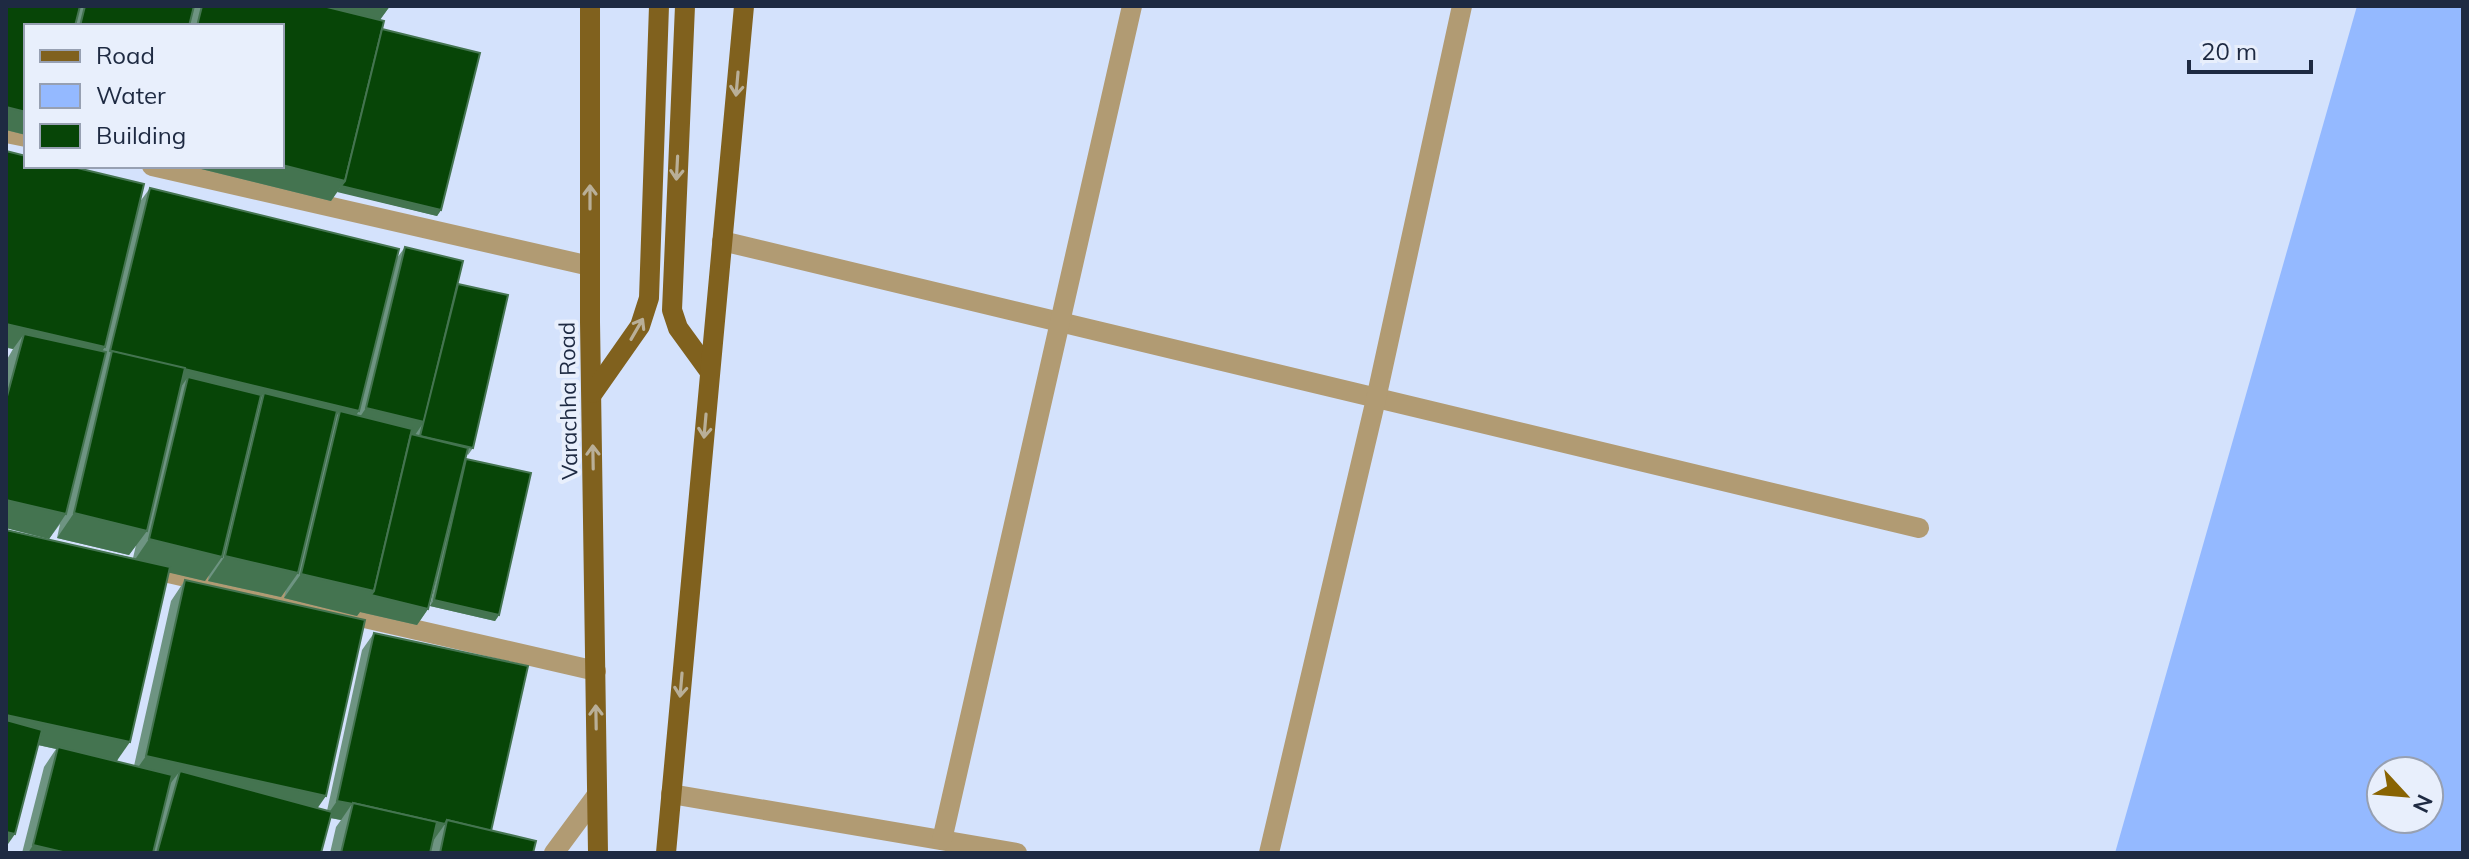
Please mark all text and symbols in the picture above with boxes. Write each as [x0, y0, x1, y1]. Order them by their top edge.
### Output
legend [24, 24, 284, 168]
scale bar [2189, 24, 2311, 74]
text: 20 m [2201, 36, 2257, 66]
text: Road [96, 40, 155, 70]
one-way arrow [729, 70, 744, 97]
text: Water [96, 80, 166, 110]
text: Building [96, 120, 186, 150]
one-way arrow [669, 154, 684, 181]
one-way arrow [582, 184, 598, 211]
one-way arrow [629, 318, 645, 341]
street label: Varachha Road [553, 322, 583, 480]
one-way arrow [697, 412, 712, 439]
one-way arrow [585, 444, 601, 471]
one-way arrow [673, 671, 688, 698]
one-way arrow [588, 704, 604, 731]
north arrow [2365, 755, 2445, 835]
text: N [2407, 790, 2439, 817]

